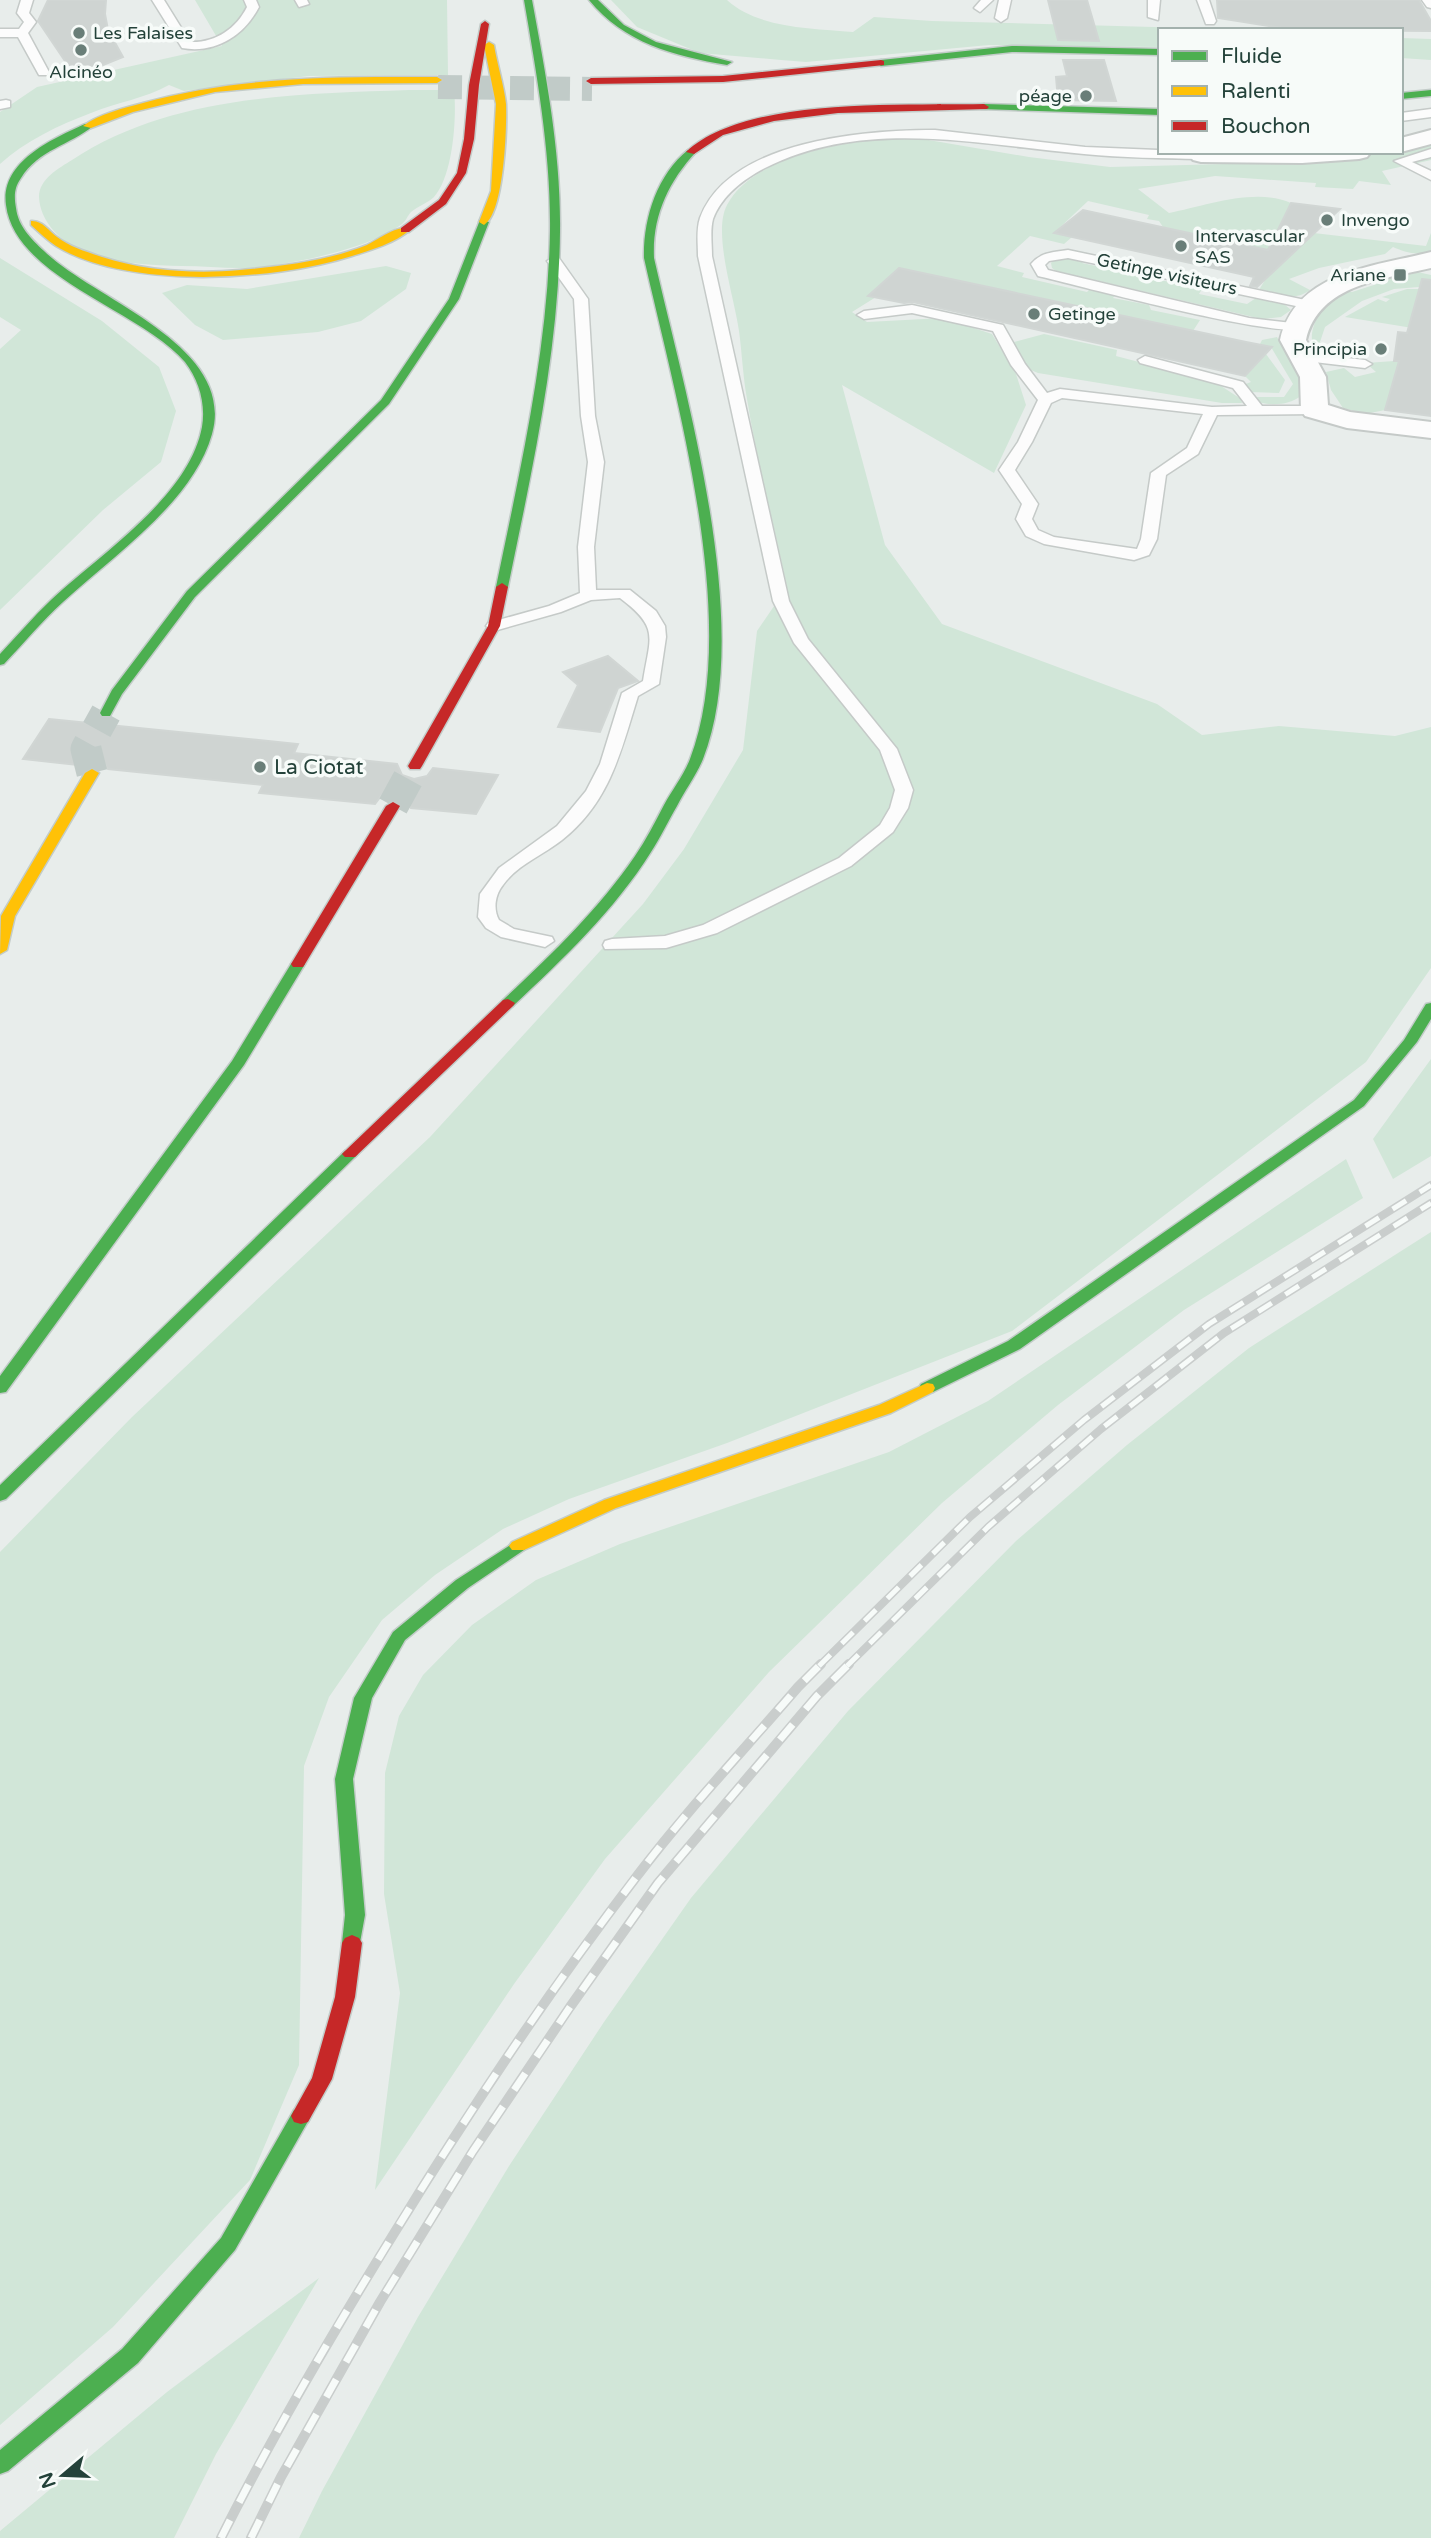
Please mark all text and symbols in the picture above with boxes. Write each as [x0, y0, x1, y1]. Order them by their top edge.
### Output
place label: Les Falaises [93, 22, 193, 44]
marker: Les Falaises [71, 25, 87, 41]
legend [1158, 28, 1403, 154]
marker: Alcinéo [73, 42, 89, 58]
text: Fluide [1221, 44, 1282, 69]
place label: Alcinéo [49, 61, 113, 83]
text: Ralenti [1221, 79, 1291, 104]
place label: péage [1019, 85, 1072, 107]
marker: péage [1078, 88, 1094, 104]
text: Bouchon [1221, 114, 1311, 139]
place label: Invengo [1341, 209, 1410, 231]
marker: Invengo [1319, 212, 1335, 228]
place label: Intervascular SAS [1195, 225, 1305, 268]
marker: Intervascular SAS [1173, 238, 1189, 254]
street label: Getinge visiteurs [1095, 248, 1239, 300]
place label: Ariane [1330, 264, 1386, 286]
marker: Ariane [1392, 267, 1408, 283]
place label: Getinge [1048, 303, 1116, 325]
marker: Getinge [1026, 306, 1042, 322]
place label: Principia [1293, 338, 1367, 360]
marker: Principia [1373, 341, 1389, 357]
place label: La Ciotat [274, 755, 363, 780]
marker: La Ciotat [252, 759, 268, 775]
north arrow [28, 2440, 98, 2510]
text: N [35, 2469, 61, 2491]

